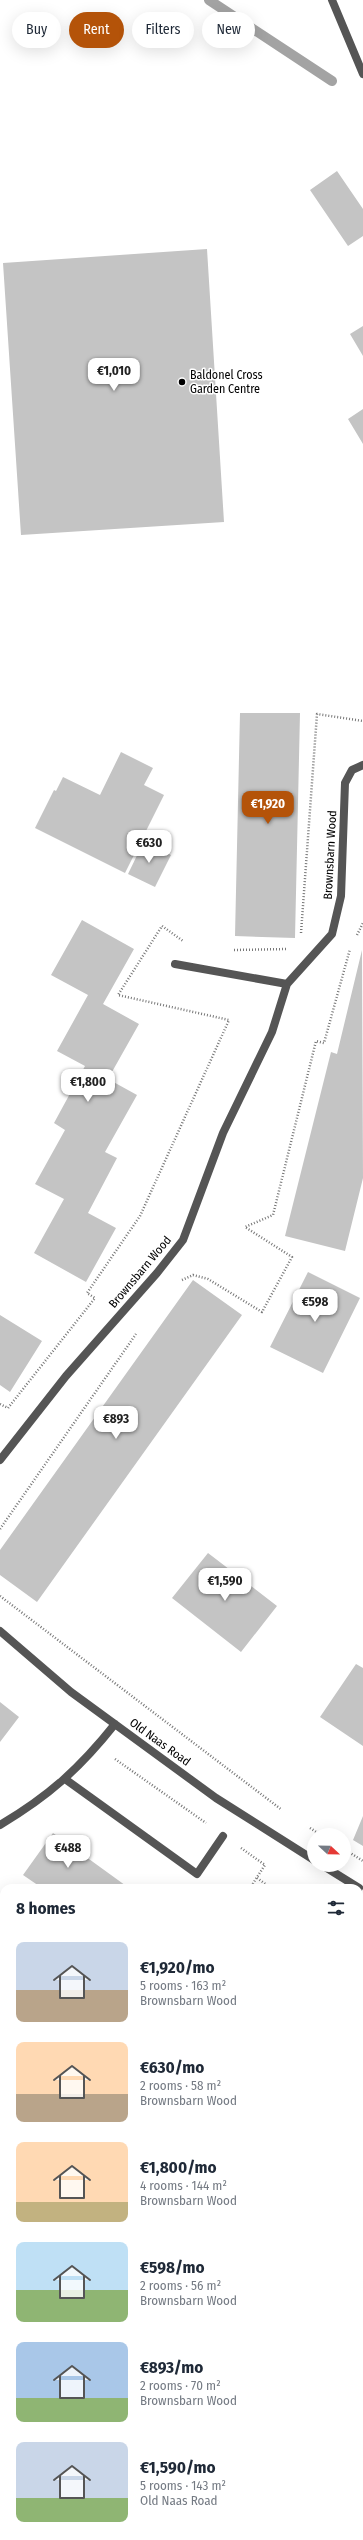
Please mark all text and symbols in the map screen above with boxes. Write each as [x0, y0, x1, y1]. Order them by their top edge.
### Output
chip: Buy [12, 12, 61, 48]
chip: Rent [69, 12, 124, 48]
chip: Filters [132, 12, 194, 48]
chip: New [202, 12, 255, 48]
pin: €1,010 [81, 358, 147, 392]
text: €1,010 [97, 363, 131, 378]
place label: Baldonel Cross Garden Centre [190, 368, 263, 396]
marker: Baldonel Cross Garden Centre [177, 377, 187, 387]
pin: €1,920 [235, 791, 301, 825]
text: €1,920 [251, 796, 285, 811]
street label: Brownsbarn Wood [321, 810, 339, 900]
pin: €630 [125, 830, 173, 864]
text: €630 [136, 835, 162, 850]
pin: €1,800 [55, 1069, 121, 1103]
text: €1,800 [70, 1074, 106, 1089]
street label: Brownsbarn Wood [106, 1233, 174, 1311]
pin: €598 [291, 1289, 339, 1323]
text: €598 [302, 1294, 328, 1309]
pin: €893 [92, 1406, 140, 1440]
text: €893 [103, 1411, 129, 1426]
pin: €1,590 [192, 1568, 258, 1602]
text: €1,590 [207, 1573, 243, 1588]
street label: Old Naas Road [127, 1715, 193, 1769]
north arrow [307, 1828, 351, 1872]
map controls [307, 1828, 351, 1872]
pin: €488 [44, 1835, 92, 1869]
text: €488 [55, 1840, 81, 1855]
icon: filters [325, 1897, 347, 1919]
text: 8 homes [16, 1898, 76, 1919]
text: €1,920/mo [140, 1957, 214, 1978]
icon: home [48, 1958, 96, 2006]
text: 5 rooms · 163 m² [140, 1978, 226, 1993]
text: Brownsbarn Wood [140, 1993, 237, 2008]
text: €630/mo [140, 2057, 204, 2078]
icon: home [48, 2058, 96, 2106]
text: 2 rooms · 58 m² [140, 2078, 221, 2093]
text: Brownsbarn Wood [140, 2093, 237, 2108]
text: €1,800/mo [140, 2157, 217, 2178]
icon: home [48, 2158, 96, 2206]
text: 4 rooms · 144 m² [140, 2178, 227, 2193]
text: Brownsbarn Wood [140, 2193, 237, 2208]
text: €598/mo [140, 2257, 204, 2278]
icon: home [48, 2258, 96, 2306]
text: 2 rooms · 56 m² [140, 2278, 221, 2293]
text: Brownsbarn Wood [140, 2293, 237, 2308]
text: €893/mo [140, 2357, 203, 2378]
icon: home [48, 2358, 96, 2406]
text: 2 rooms · 70 m² [140, 2378, 221, 2393]
text: Brownsbarn Wood [140, 2393, 237, 2408]
text: €1,590/mo [140, 2457, 215, 2478]
icon: home [48, 2458, 96, 2506]
text: 5 rooms · 143 m² [140, 2478, 226, 2493]
text: Old Naas Road [140, 2493, 218, 2508]

